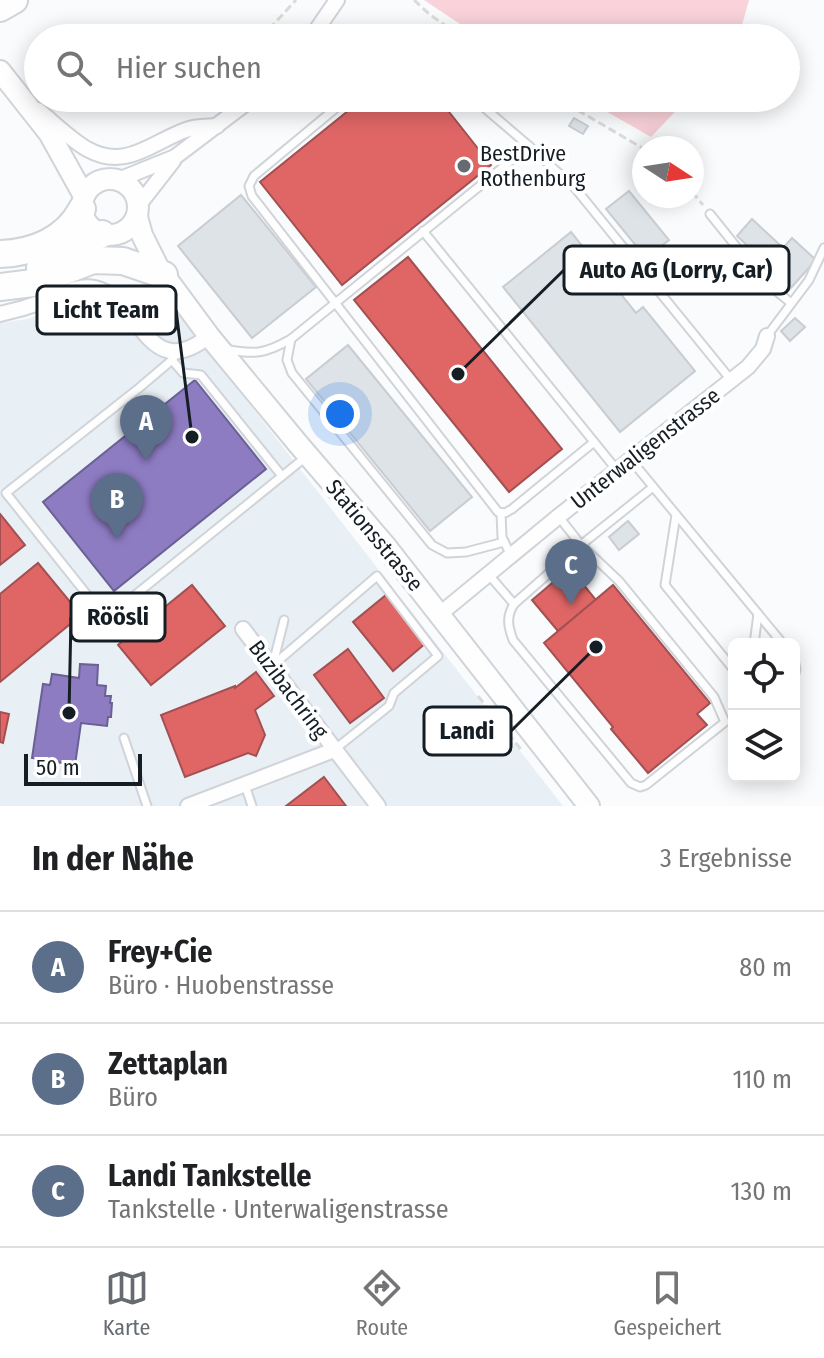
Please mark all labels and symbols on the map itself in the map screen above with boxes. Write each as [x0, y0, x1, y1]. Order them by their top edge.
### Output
north arrow [632, 136, 704, 208]
place label: BestDrive Rothenburg [480, 140, 586, 192]
marker: BestDrive Rothenburg [455, 157, 473, 175]
callout: Auto AG (Lorry, Car) [564, 246, 789, 294]
text: Auto AG (Lorry, Car) [579, 256, 772, 284]
callout: Licht Team [37, 286, 176, 334]
text: Licht Team [53, 296, 159, 324]
street label: Unterwaligenstrasse [565, 382, 725, 515]
your location [320, 394, 360, 434]
pin: A [120, 395, 172, 461]
pin: B [91, 473, 143, 539]
street label: Stationsstrasse [320, 474, 429, 597]
pin: C [545, 539, 597, 605]
callout: Röösli [71, 593, 165, 641]
text: Röösli [87, 603, 149, 631]
street label: Buzibachring [243, 635, 335, 744]
callout: Landi [424, 707, 511, 755]
text: Landi [440, 717, 494, 745]
scale bar [24, 750, 142, 786]

